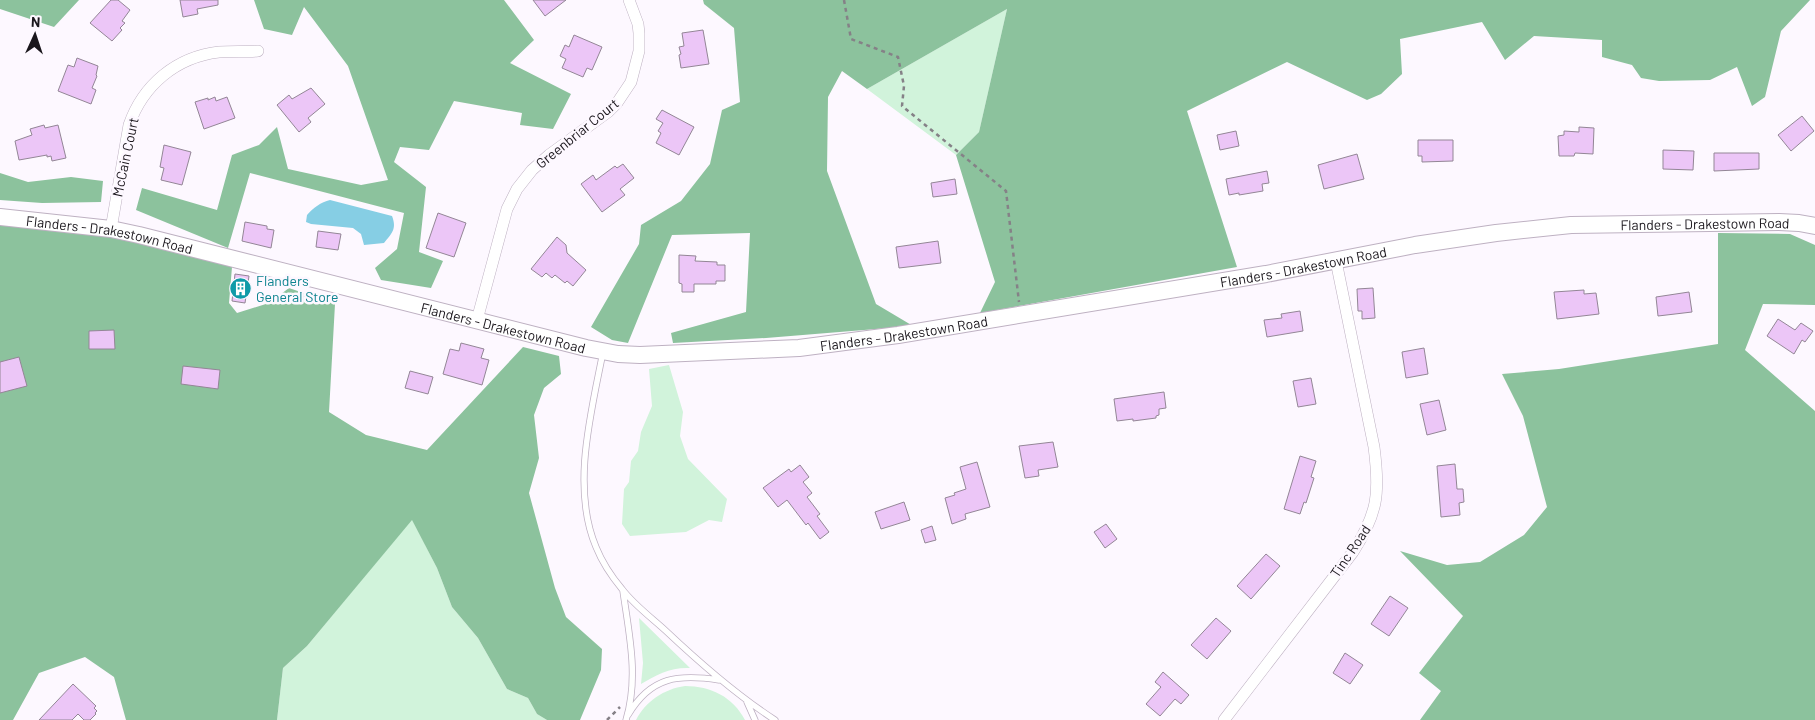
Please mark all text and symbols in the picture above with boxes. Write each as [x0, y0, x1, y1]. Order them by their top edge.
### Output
north arrow [10, 10, 60, 60]
text: N [31, 13, 41, 30]
street label: Greenbriar Court [532, 94, 622, 172]
street label: McCain Court [108, 116, 142, 198]
street label: Flanders - Drakestown Road [25, 211, 195, 257]
street label: Flanders - Drakestown Road [1620, 213, 1790, 233]
street label: Flanders - Drakestown Road [1219, 242, 1388, 290]
place label: Flanders General Store [256, 272, 338, 305]
building icon: Flanders General Store [228, 276, 252, 300]
street label: Flanders - Drakestown Road [419, 298, 587, 356]
street label: Flanders - Drakestown Road [819, 312, 989, 354]
street label: Tinc Road [1326, 521, 1374, 581]

